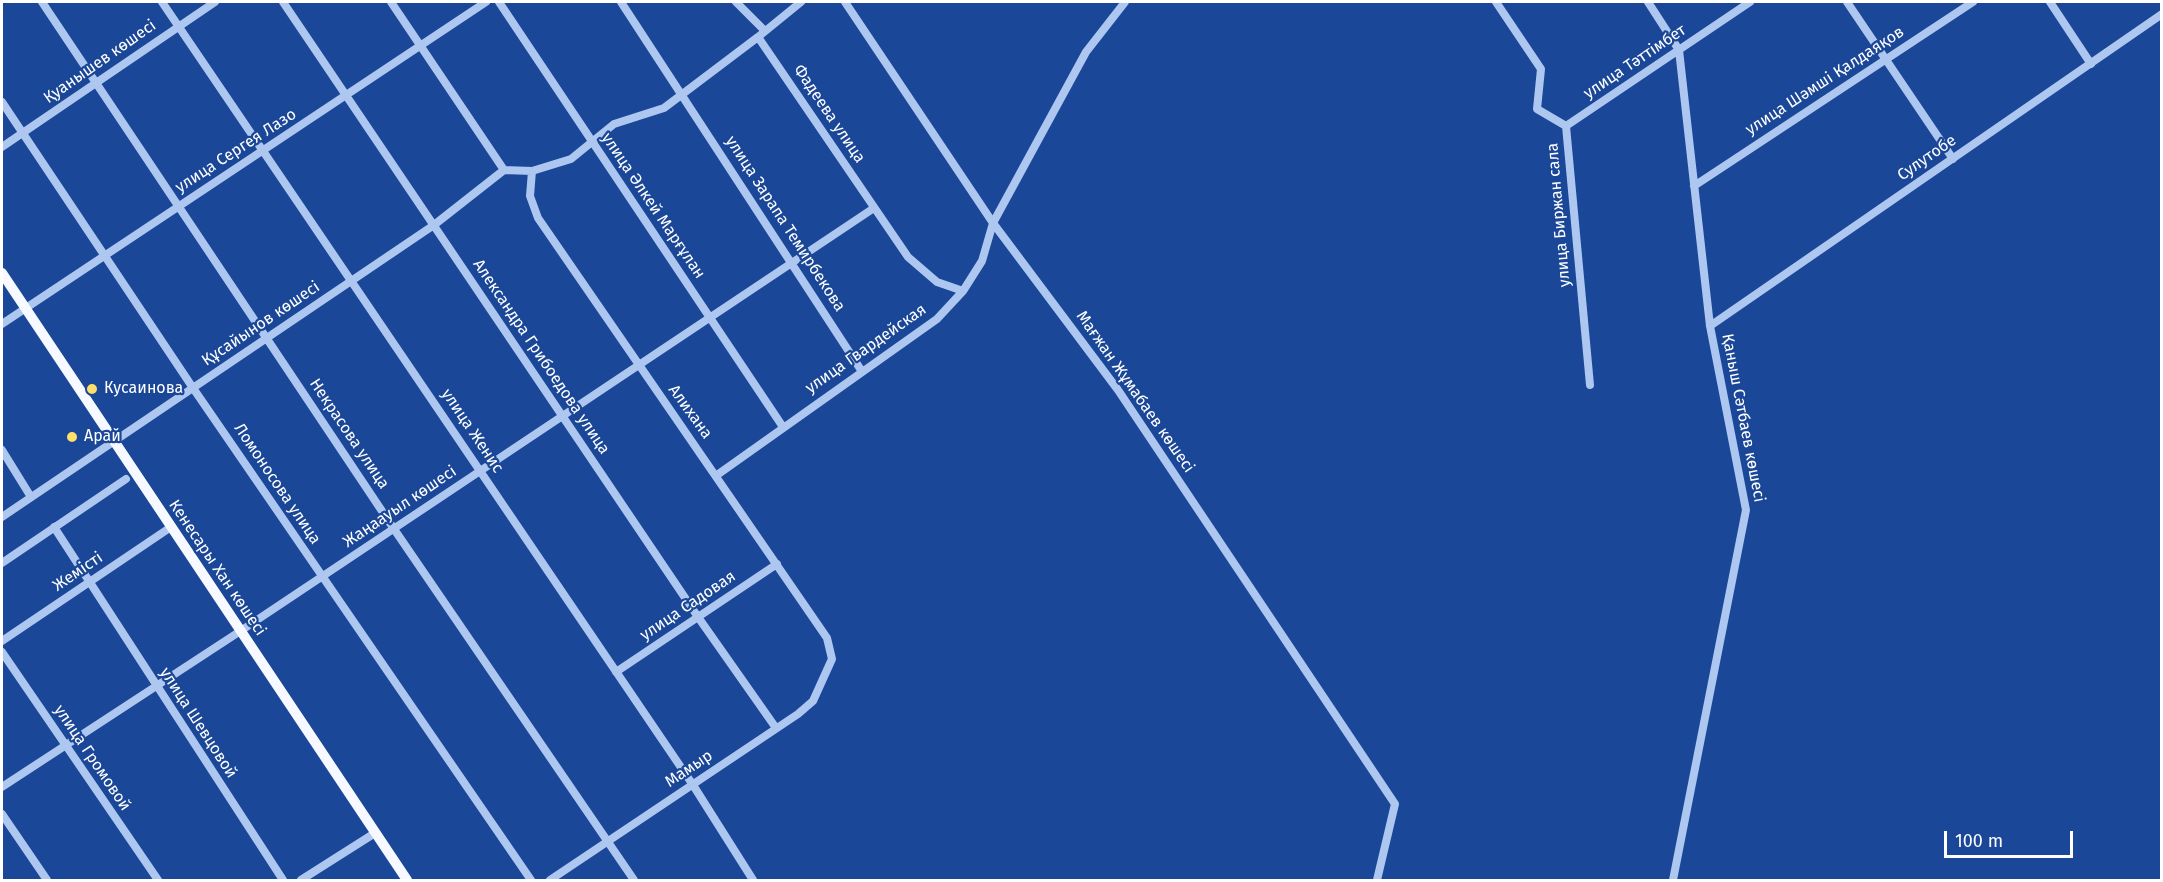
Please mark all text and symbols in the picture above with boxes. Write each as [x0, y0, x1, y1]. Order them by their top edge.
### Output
street label: Қуанышев көшесі [40, 16, 160, 108]
street label: улица Тәттімбет [1580, 21, 1690, 103]
street label: улица Шәмші Қалдаяқов [1742, 23, 1908, 139]
street label: Фадеева улица [789, 61, 869, 167]
street label: улица Сергея Лазо [172, 105, 300, 197]
street label: улица Әлкей Марғұлан [597, 129, 709, 283]
street label: Сулутобе [1894, 131, 1960, 185]
street label: улица Зарапа Темирбекова [721, 133, 849, 315]
street label: улица Биржан сала [1543, 142, 1575, 288]
street label: Александра Грибоедова улица [468, 256, 614, 458]
street label: Құсайынов көшесі [198, 278, 324, 370]
street label: улица Гвардейская [802, 300, 930, 398]
street label: Мағжан Жұмабаев көшесі [1072, 307, 1198, 477]
street label: Қаныш Сәтбаев көшесі [1717, 332, 1769, 504]
street label: Некрасова улица [305, 375, 393, 493]
place label: Кусаинова [104, 379, 183, 399]
street label: Алихана [664, 381, 716, 443]
marker: Кусаинова [85, 382, 99, 396]
street label: улица Женис [437, 385, 507, 477]
street label: Ломоносова улица [229, 420, 325, 548]
place label: Арай [84, 427, 121, 447]
marker: Арай [65, 430, 79, 444]
street label: Жаңаауыл көшесі [340, 462, 460, 552]
street label: Кенесары Хан көшесі [164, 496, 270, 640]
street label: Жемісті [49, 548, 107, 596]
street label: улица Садовая [637, 567, 739, 645]
street label: улица Шевцовой [155, 664, 241, 782]
street label: улица Громовой [49, 701, 135, 815]
street label: Мамыр [662, 746, 716, 792]
scale bar [1947, 819, 2076, 857]
text: 100 m [1955, 830, 2003, 852]

